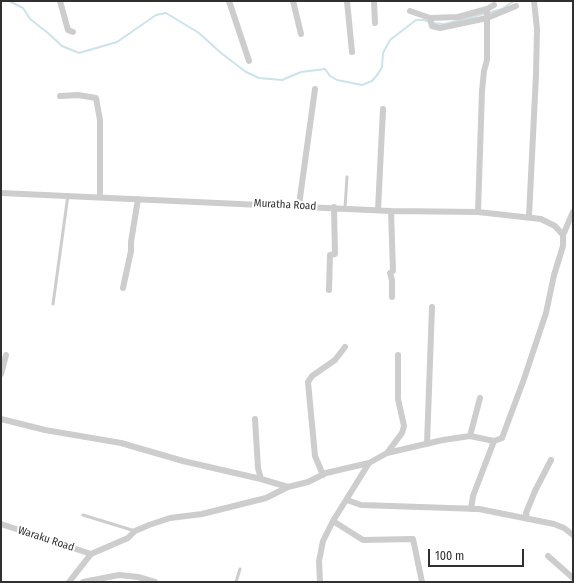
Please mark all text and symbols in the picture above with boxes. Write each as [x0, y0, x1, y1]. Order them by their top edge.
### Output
street label: Muratha Road [253, 197, 317, 213]
street label: Waraku Road [16, 524, 76, 554]
scale bar [430, 541, 526, 567]
text: 100 m [435, 549, 464, 563]

